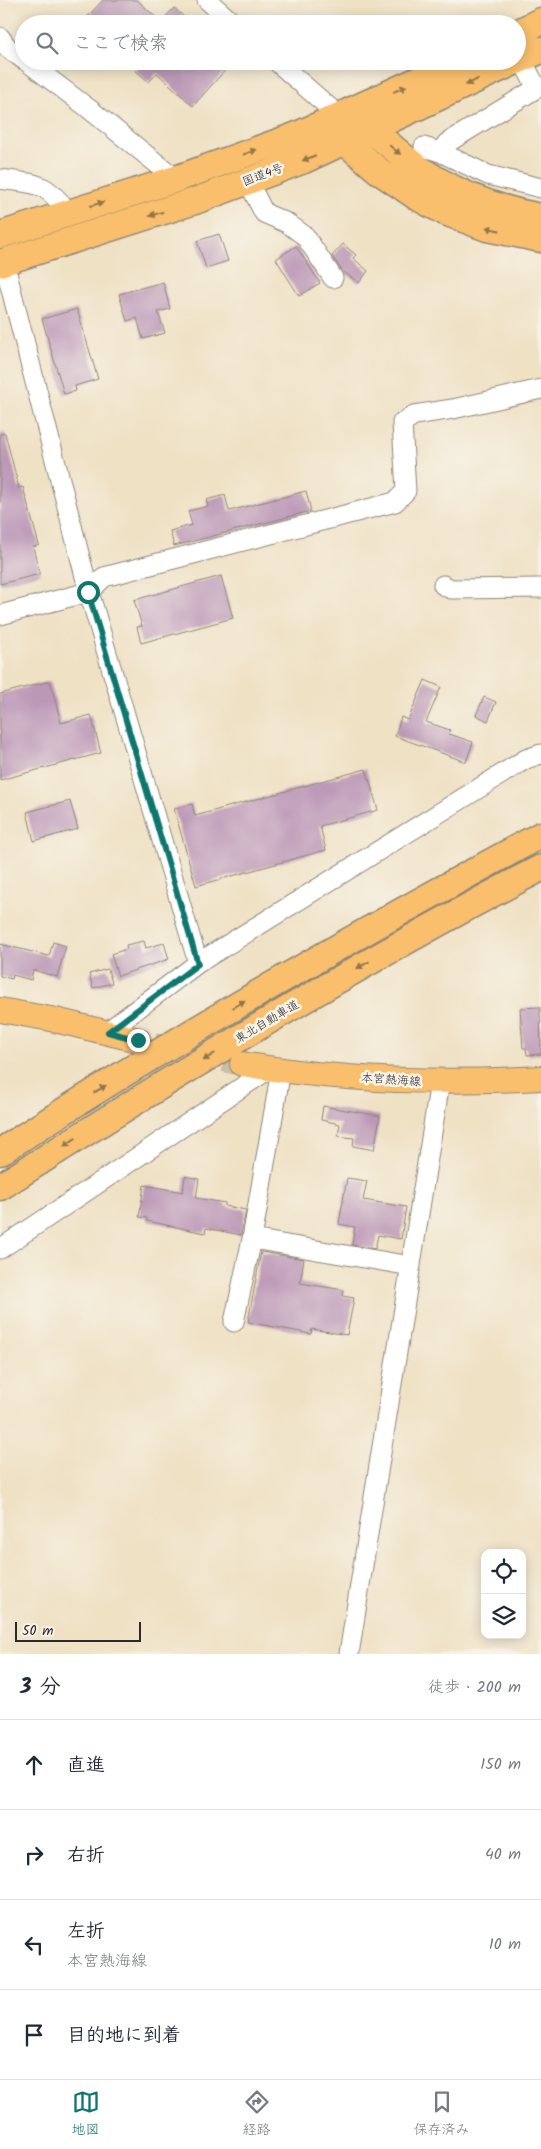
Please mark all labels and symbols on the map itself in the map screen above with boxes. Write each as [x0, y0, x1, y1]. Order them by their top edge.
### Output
one-way arrow [465, 78, 479, 86]
one-way arrow [393, 85, 407, 93]
one-way arrow [388, 145, 401, 156]
one-way arrow [243, 148, 258, 155]
one-way arrow [302, 154, 316, 162]
street label: 国道4号 [240, 158, 286, 192]
one-way arrow [89, 200, 104, 208]
one-way arrow [148, 210, 163, 218]
one-way arrow [486, 225, 501, 233]
route start [77, 581, 100, 604]
one-way arrow [356, 961, 371, 969]
street label: 東北自動車道 [231, 995, 303, 1049]
one-way arrow [233, 1000, 246, 1009]
route end [127, 1029, 150, 1052]
one-way arrow [202, 1052, 215, 1062]
street label: 本宮熱海線 [360, 1068, 422, 1092]
one-way arrow [94, 1084, 107, 1093]
one-way arrow [64, 1137, 77, 1147]
scale bar [15, 1619, 141, 1642]

